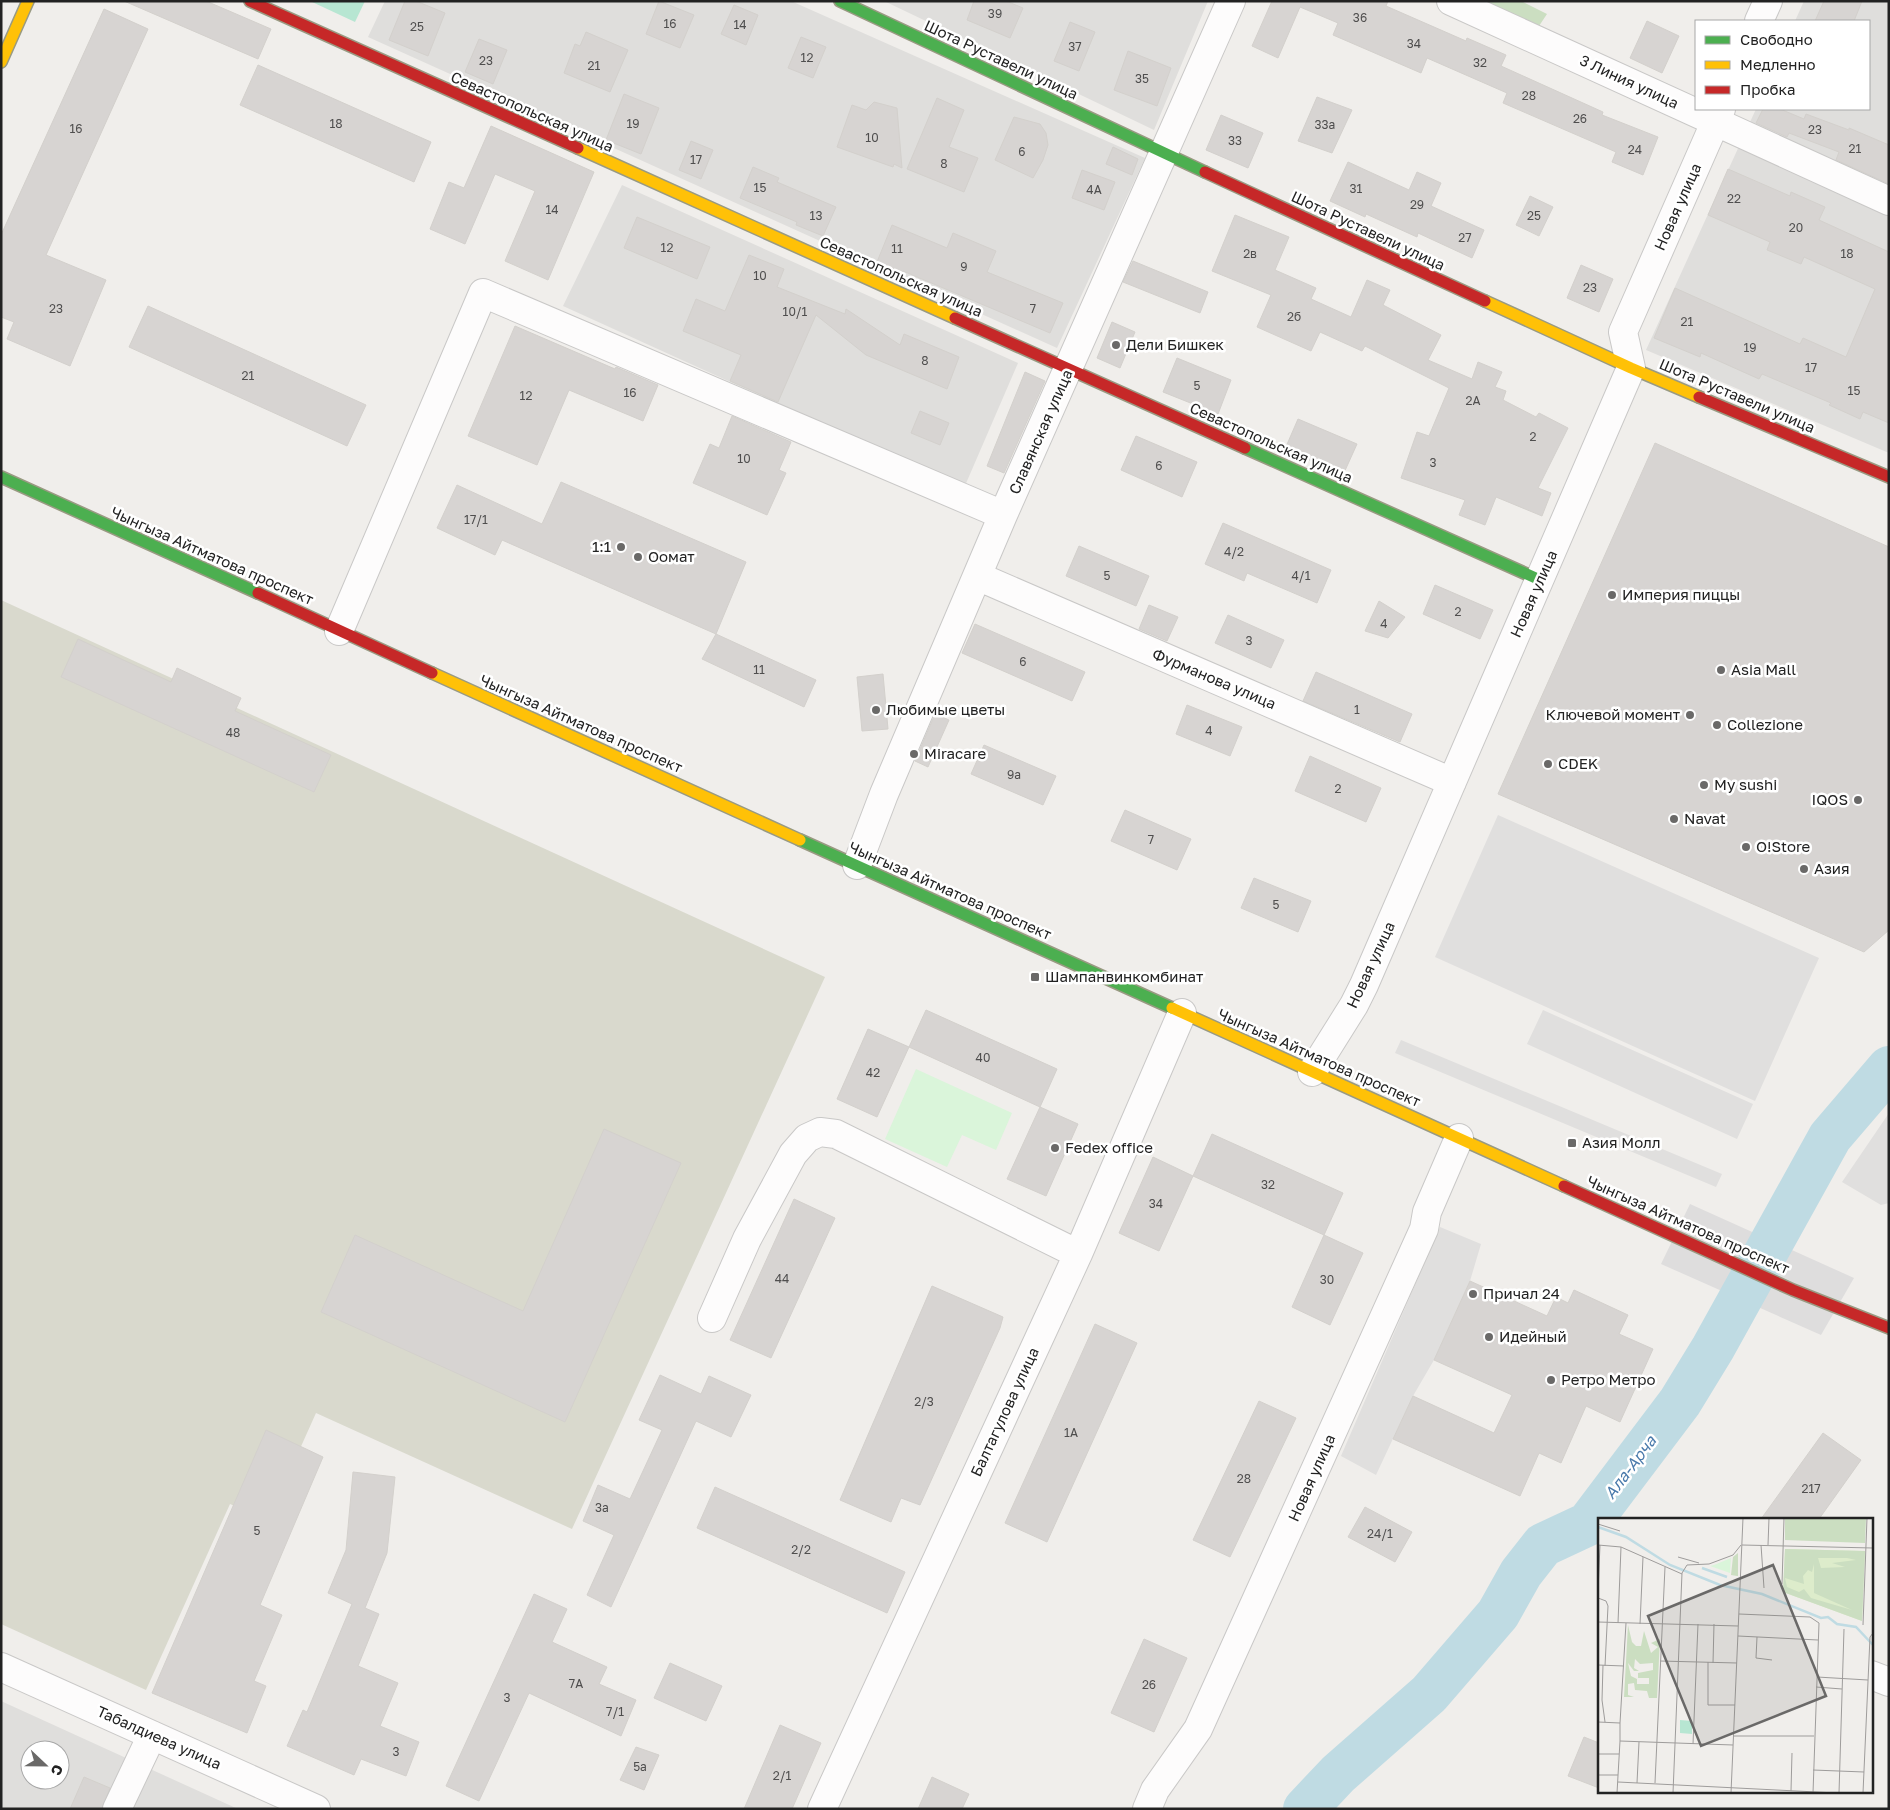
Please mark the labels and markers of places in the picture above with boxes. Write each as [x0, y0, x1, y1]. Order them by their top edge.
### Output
place label: Дели Бишкек [1126, 335, 1224, 353]
marker: Дели Бишкек [1110, 339, 1122, 351]
place label: 1:1 [592, 537, 611, 555]
marker: 1:1 [615, 541, 627, 553]
place label: Оомат [648, 547, 695, 565]
marker: Оомат [632, 551, 644, 563]
place label: Империя пиццы [1622, 585, 1740, 603]
marker: Империя пиццы [1606, 589, 1618, 601]
place label: Asia Mall [1731, 660, 1796, 678]
marker: Asia Mall [1715, 664, 1727, 676]
place label: Любимые цветы [886, 700, 1005, 718]
marker: Любимые цветы [870, 704, 882, 716]
place label: Ключевой момент [1546, 705, 1681, 723]
marker: Ключевой момент [1684, 709, 1696, 721]
place label: Cоllezione [1727, 715, 1803, 733]
marker: Cоllezione [1711, 719, 1723, 731]
place label: Miracare [924, 744, 986, 762]
marker: Miracare [908, 748, 920, 760]
place label: CDEK [1558, 754, 1598, 772]
marker: CDEK [1542, 758, 1554, 770]
place label: My sushi [1714, 775, 1777, 793]
marker: My sushi [1698, 779, 1710, 791]
place label: IQOS [1811, 790, 1848, 808]
marker: IQOS [1852, 794, 1864, 806]
place label: Navat [1684, 809, 1726, 827]
marker: Navat [1668, 813, 1680, 825]
place label: O!Store [1756, 837, 1811, 855]
marker: O!Store [1740, 841, 1752, 853]
place label: Азия [1814, 859, 1849, 877]
marker: Азия [1798, 863, 1810, 875]
place label: Шампанвинкомбинат [1045, 967, 1204, 985]
marker: Шампанвинкомбинат [1029, 971, 1041, 983]
place label: Азия Молл [1582, 1133, 1661, 1151]
marker: Азия Молл [1566, 1137, 1578, 1149]
place label: Fedex office [1065, 1138, 1153, 1156]
marker: Fedex office [1049, 1142, 1061, 1154]
place label: Причал 24 [1483, 1284, 1560, 1302]
marker: Причал 24 [1467, 1288, 1479, 1300]
place label: Идейный [1499, 1327, 1567, 1345]
marker: Идейный [1483, 1331, 1495, 1343]
place label: Ретро Метро [1561, 1370, 1656, 1388]
marker: Ретро Метро [1545, 1374, 1557, 1386]

